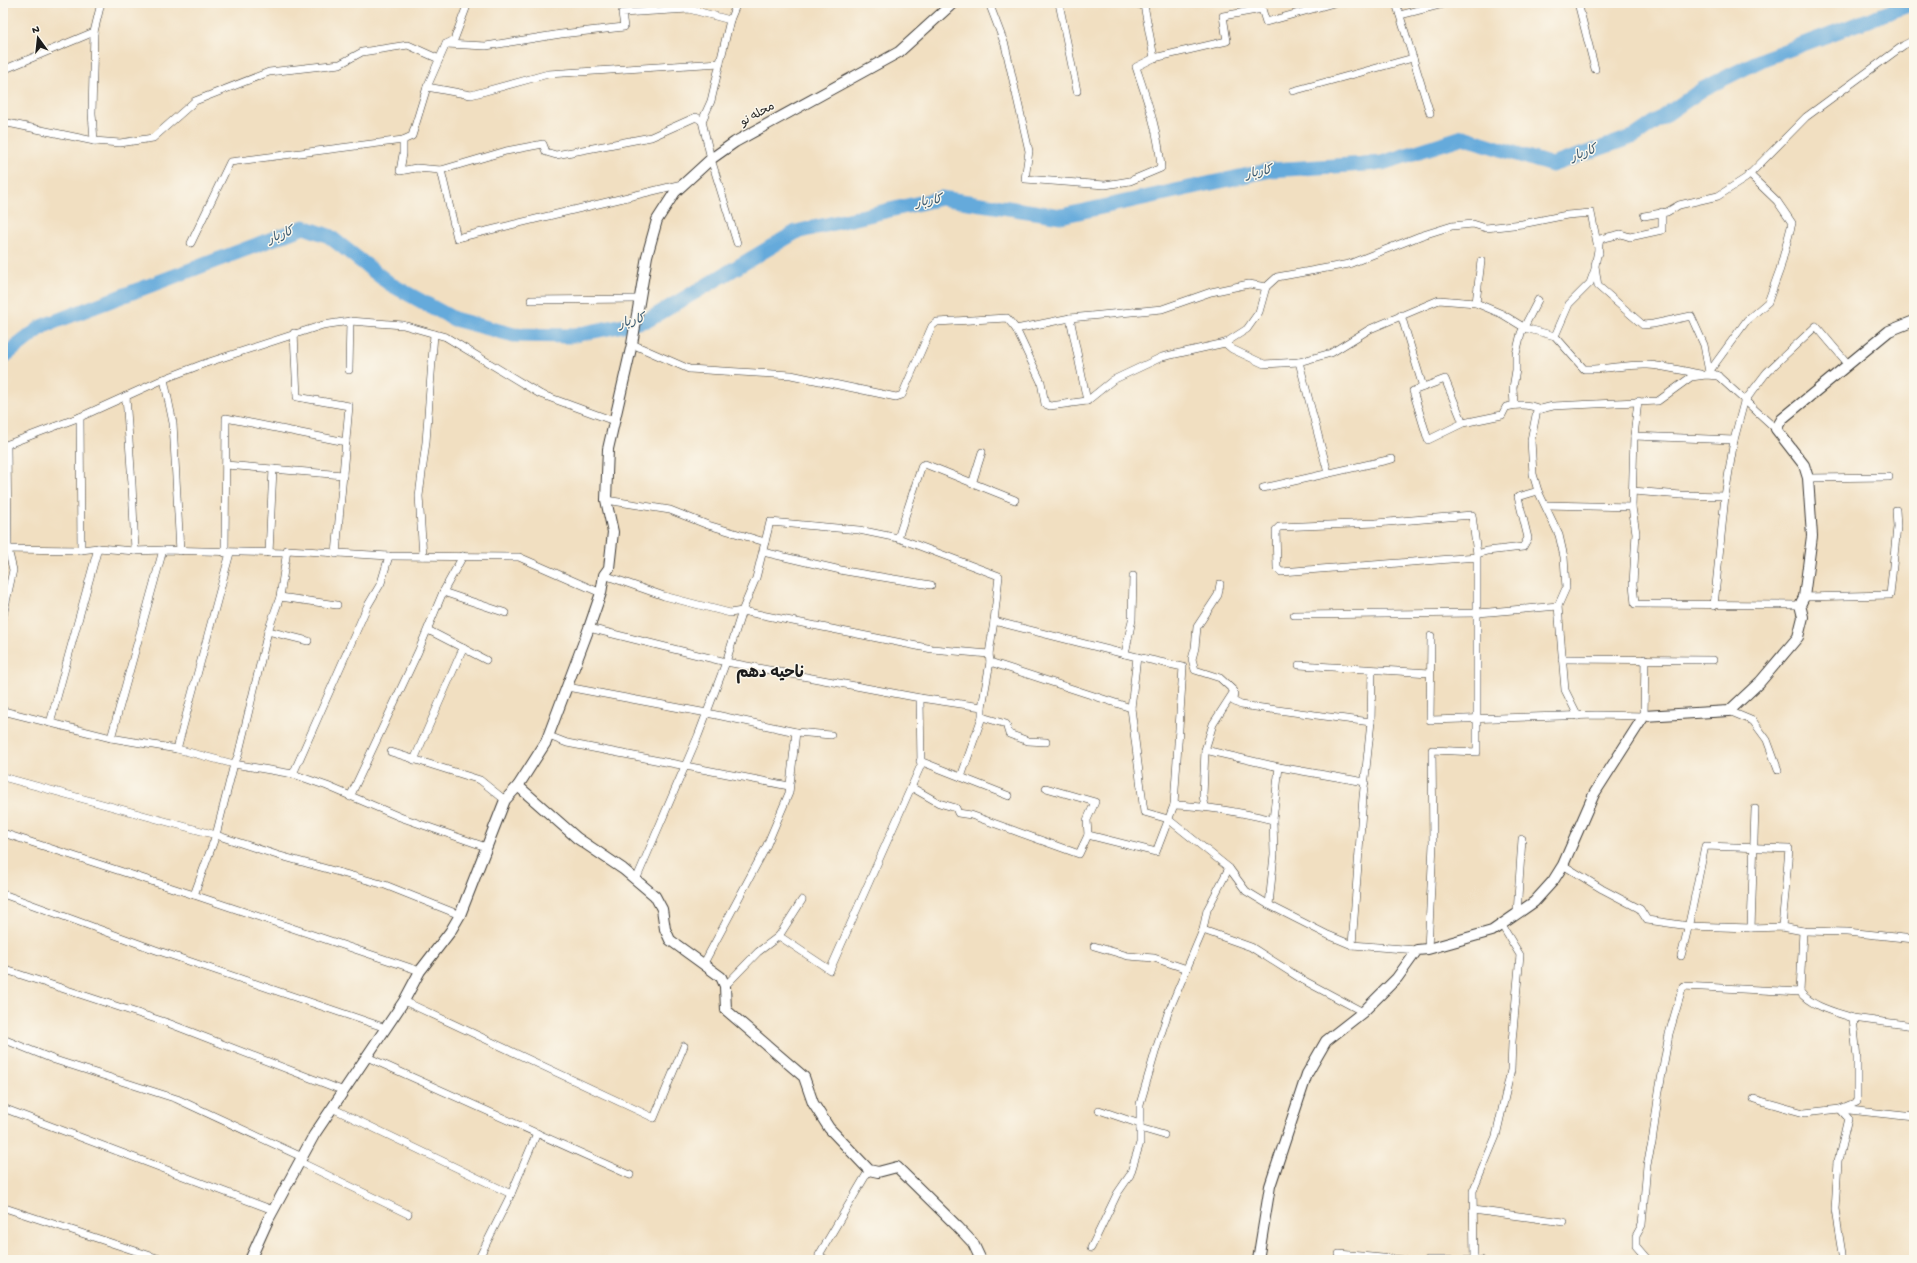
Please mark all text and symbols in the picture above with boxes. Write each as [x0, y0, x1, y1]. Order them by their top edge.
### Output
north arrow [18, 18, 58, 58]
text: N [31, 24, 41, 37]
street label: محله نو [738, 100, 778, 131]
water label: کاربار [1567, 141, 1601, 166]
water label: کاربار [1242, 162, 1276, 183]
water label: کاربار [913, 191, 946, 212]
water label: کاربار [264, 222, 298, 248]
water label: کاربار [615, 310, 649, 333]
district label: ناحیه دهم [736, 664, 804, 684]

